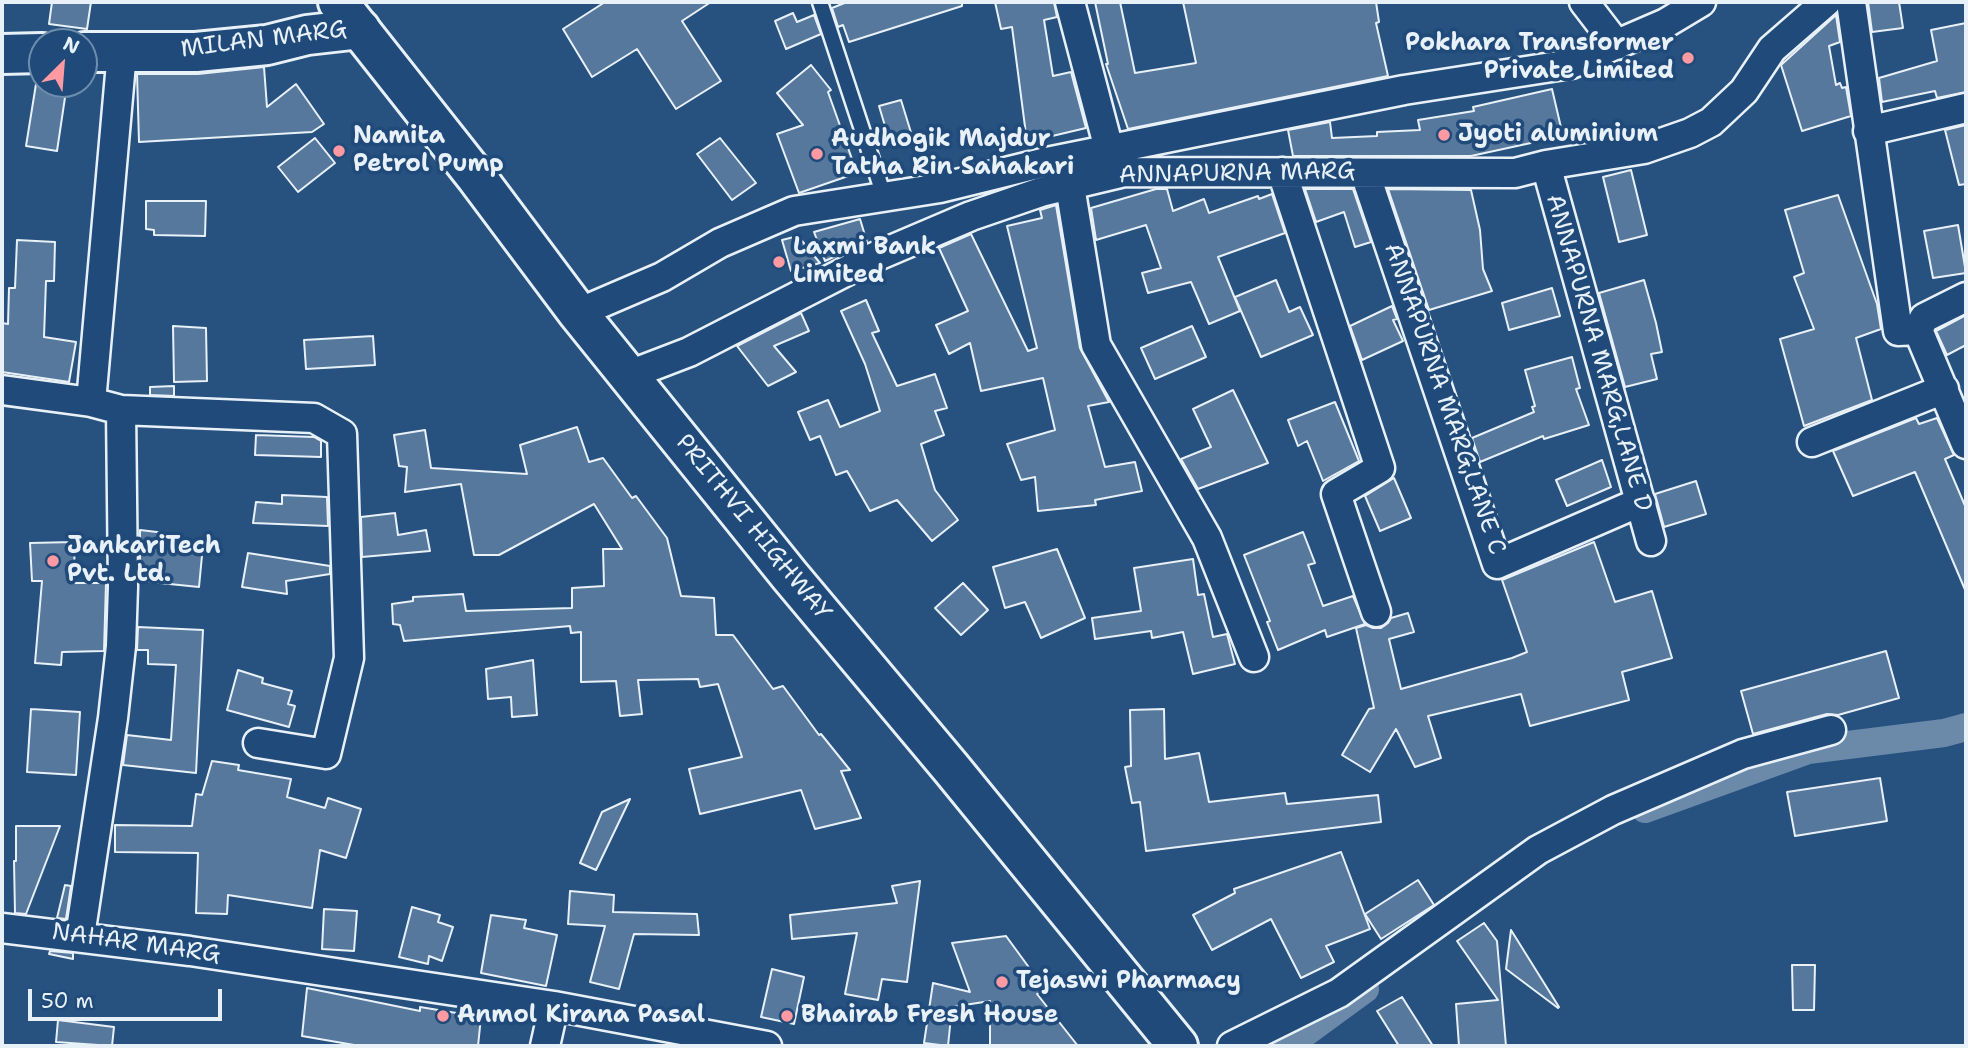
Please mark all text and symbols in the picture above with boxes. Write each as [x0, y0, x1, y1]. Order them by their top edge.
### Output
street label: MILAN MARG [179, 16, 349, 64]
north arrow [28, 28, 98, 98]
place label: Pokhara Transformer Private Limited [1405, 30, 1674, 86]
text: N [59, 31, 83, 60]
marker: Pokhara Transformer Private Limited [1680, 50, 1696, 66]
place label: Jyoti aluminium [1458, 121, 1658, 149]
place label: Namita Petrol Pump [353, 123, 504, 179]
place label: Audhogik Majdur Tatha Rin Sahakari [831, 126, 1074, 182]
marker: Jyoti aluminium [1436, 127, 1452, 143]
marker: Namita Petrol Pump [331, 143, 347, 159]
marker: Audhogik Majdur Tatha Rin Sahakari [809, 146, 825, 162]
street label: ANNAPURNA MARG [1119, 158, 1355, 190]
street label: ANNAPURNA MARG,LANE D [1539, 191, 1657, 515]
place label: Laxmi Bank Limited [793, 234, 936, 290]
street label: ANNAPURNA MARG,LANE C [1377, 240, 1511, 558]
marker: Laxmi Bank Limited [771, 254, 787, 270]
street label: PRITHVI HIGHWAY [669, 429, 837, 627]
place label: JankariTech Pvt. Ltd. [67, 533, 221, 589]
marker: JankariTech Pvt. Ltd. [45, 553, 61, 569]
street label: NAHAR MARG [50, 918, 222, 970]
place label: Tejaswi Pharmacy [1016, 968, 1241, 996]
scale bar [32, 974, 226, 1018]
marker: Tejaswi Pharmacy [994, 974, 1010, 990]
text: 50 m [41, 987, 94, 1015]
place label: Anmol Kirana Pasal [457, 1002, 705, 1030]
place label: Bhairab Fresh House [801, 1002, 1058, 1030]
marker: Anmol Kirana Pasal [435, 1008, 451, 1024]
marker: Bhairab Fresh House [779, 1008, 795, 1024]

